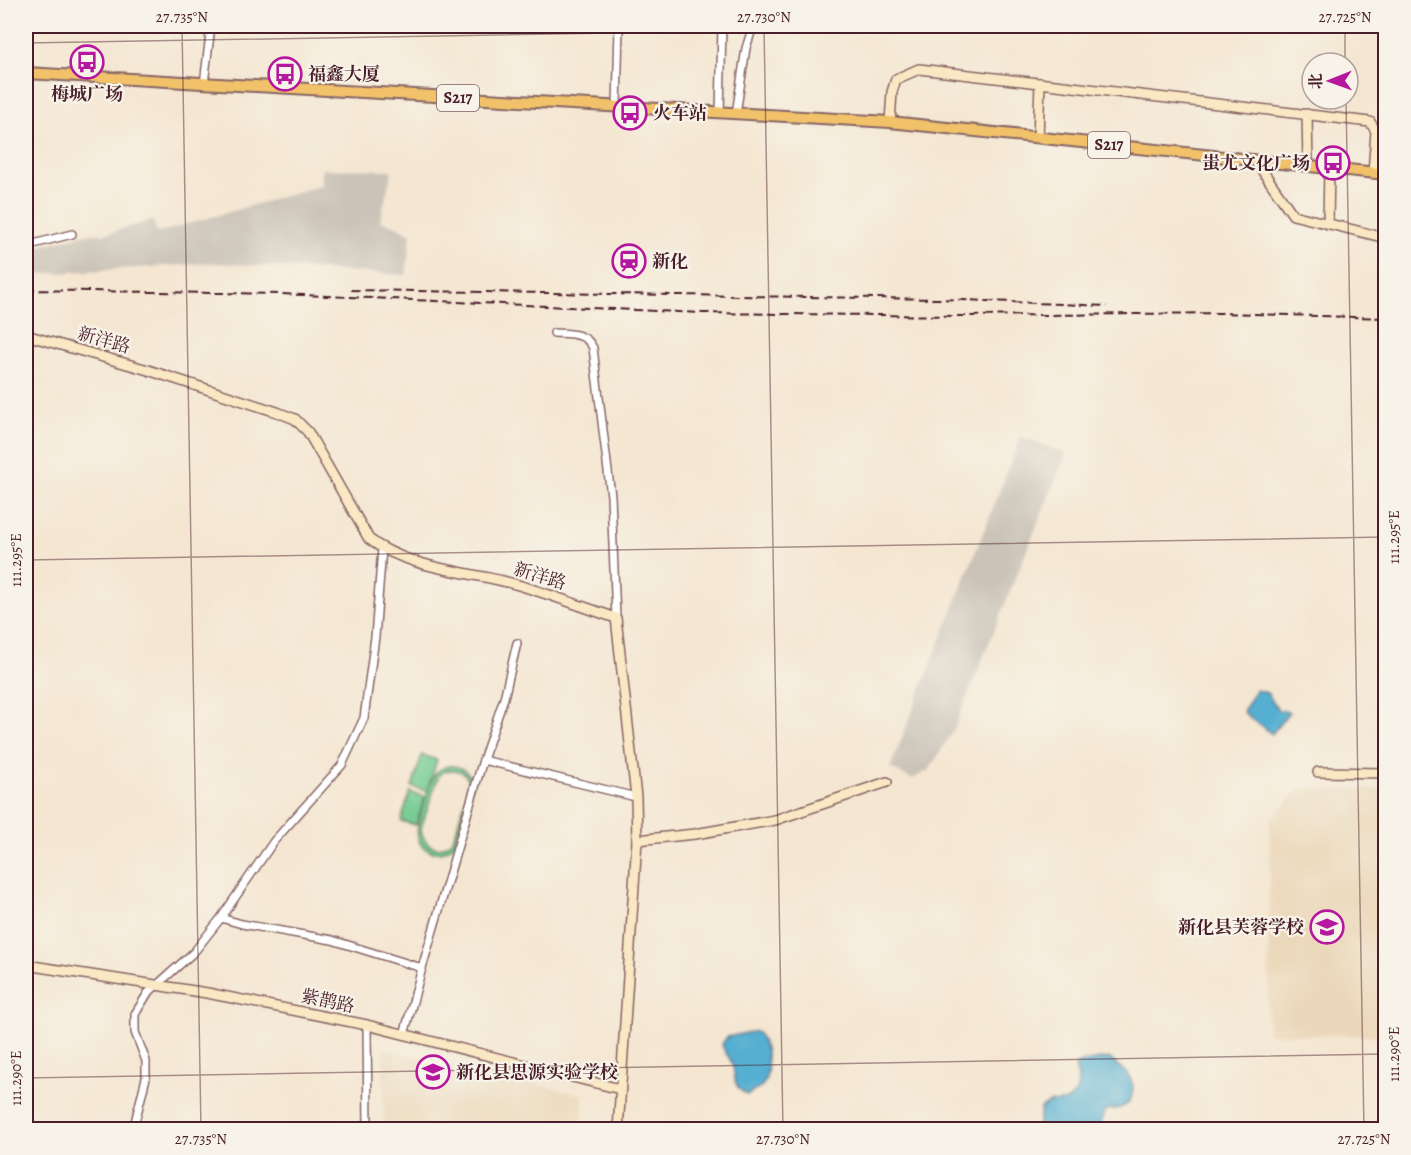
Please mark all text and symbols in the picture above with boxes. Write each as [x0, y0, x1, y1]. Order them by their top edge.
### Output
text: 27.735°N [156, 7, 208, 27]
text: 27.730°N [737, 7, 791, 27]
text: 27.725°N [1318, 7, 1372, 27]
bus stop icon: 梅城广场 [69, 44, 105, 80]
north arrow [1300, 51, 1360, 111]
bus stop icon: 福鑫大厦 [267, 56, 303, 92]
place label: 福鑫大厦 [308, 62, 380, 86]
text: 北 [1305, 73, 1327, 89]
place label: 梅城广场 [51, 82, 123, 106]
road number: S217 [437, 85, 479, 111]
bus stop icon: 火车站 [612, 95, 648, 131]
place label: 火车站 [653, 101, 707, 125]
road number: S217 [1088, 132, 1130, 158]
bus stop icon: 蚩尤文化广场 [1315, 145, 1351, 181]
place label: 蚩尤文化广场 [1202, 151, 1310, 175]
station icon: 新化 [611, 243, 647, 279]
place label: 新化 [652, 249, 688, 273]
street label: 新洋路 [75, 321, 133, 359]
text: 111.295°E [1384, 510, 1404, 564]
text: 111.295°E [6, 533, 26, 587]
street label: 新洋路 [511, 557, 569, 595]
school or university icon: 新化县芙蓉学校 [1309, 909, 1345, 945]
place label: 新化县芙蓉学校 [1178, 915, 1304, 939]
street label: 紫鹊路 [299, 984, 357, 1018]
text: 111.290°E [1384, 1026, 1404, 1082]
text: 111.290°E [6, 1050, 26, 1106]
school or university icon: 新化县思源实验学校 [415, 1054, 451, 1090]
place label: 新化县思源实验学校 [456, 1060, 618, 1084]
text: 27.735°N [175, 1129, 227, 1149]
text: 27.730°N [756, 1129, 810, 1149]
text: 27.725°N [1337, 1129, 1391, 1149]

